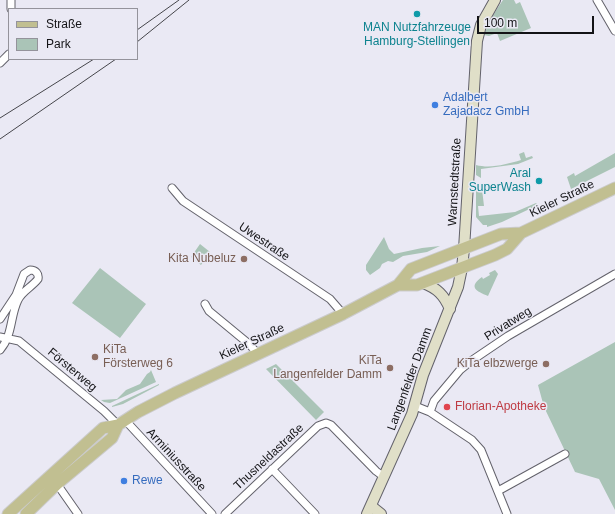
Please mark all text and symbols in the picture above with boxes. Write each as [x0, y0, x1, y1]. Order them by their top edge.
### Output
legend [8, 8, 138, 60]
scale bar [479, 8, 596, 34]
marker: MAN Nutzfahrzeuge Hamburg-Stellingen [412, 9, 422, 19]
text: 100 m [484, 16, 517, 30]
text: Straße [46, 17, 82, 31]
place label: MAN Nutzfahrzeuge Hamburg-Stellingen [363, 21, 471, 49]
text: Park [46, 37, 71, 51]
place label: Adalbert Zajadacz GmbH [443, 91, 530, 119]
marker: Adalbert Zajadacz GmbH [430, 100, 440, 110]
street label: Warnstedtstraße [446, 138, 464, 226]
place label: Aral SuperWash [469, 167, 531, 195]
marker: Aral SuperWash [534, 176, 544, 186]
street label: Kieler Straße [527, 177, 597, 221]
street label: Uwestraße [236, 220, 292, 264]
place label: Kita Nubeluz [168, 252, 236, 266]
marker: Kita Nubeluz [239, 254, 249, 264]
street label: Privatweg [482, 304, 534, 344]
street label: Kieler Straße [217, 321, 287, 363]
street label: Langenfelder Damm [385, 325, 435, 433]
place label: KiTa Försterweg 6 [103, 343, 173, 371]
street label: Försterweg [44, 345, 100, 395]
marker: KiTa Försterweg 6 [90, 352, 100, 362]
place label: KiTa Langenfelder Damm [273, 354, 382, 382]
place label: KiTa elbzwerge [457, 357, 538, 371]
marker: KiTa elbzwerge [541, 359, 551, 369]
marker: KiTa Langenfelder Damm [385, 363, 395, 373]
place label: Florian-Apotheke [455, 400, 546, 414]
marker: Florian-Apotheke [442, 402, 452, 412]
street label: Thusneldastraße [231, 421, 307, 493]
street label: Arminiusstraße [143, 426, 209, 494]
place label: Rewe [132, 474, 163, 488]
marker: Rewe [119, 476, 129, 486]

